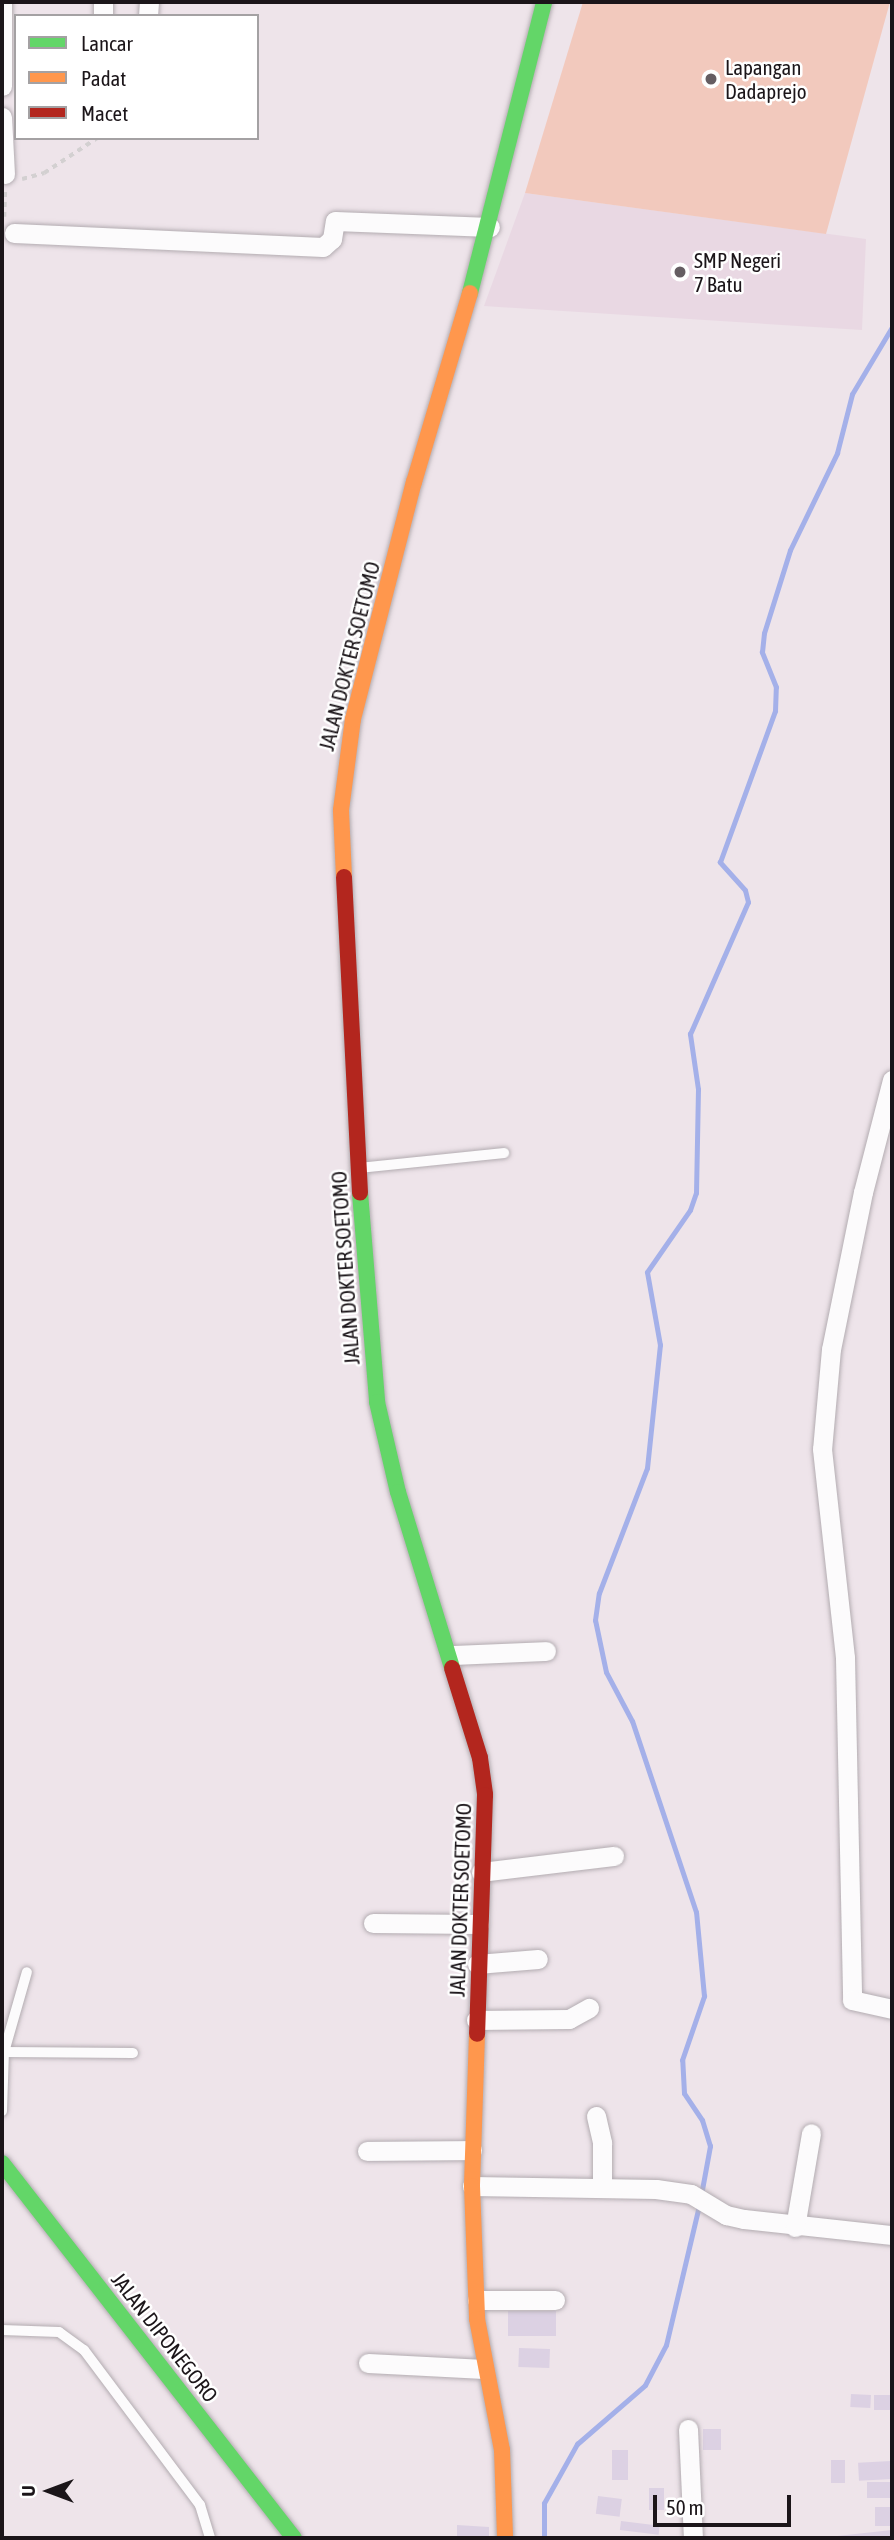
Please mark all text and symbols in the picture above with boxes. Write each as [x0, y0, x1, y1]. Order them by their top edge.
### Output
legend [14, 14, 259, 140]
text: Lancar [81, 31, 133, 55]
place label: Lapangan Dadaprejo [725, 54, 807, 104]
text: Padat [81, 66, 126, 90]
marker: Lapangan Dadaprejo [703, 71, 719, 87]
text: Macet [81, 101, 128, 125]
place label: SMP Negeri 7 Batu [694, 247, 781, 297]
marker: SMP Negeri 7 Batu [672, 264, 688, 280]
street label: JALAN DOKTER SOETOMO [313, 559, 385, 753]
street label: JALAN DOKTER SOETOMO [326, 1170, 364, 1366]
street label: JALAN DOKTER SOETOMO [444, 1803, 476, 1997]
street label: JALAN DIPONEGORO [107, 2267, 223, 2407]
north arrow [14, 2456, 84, 2526]
scale bar [656, 2480, 794, 2524]
text: U [17, 2485, 39, 2497]
text: 50 m [666, 2495, 704, 2519]

